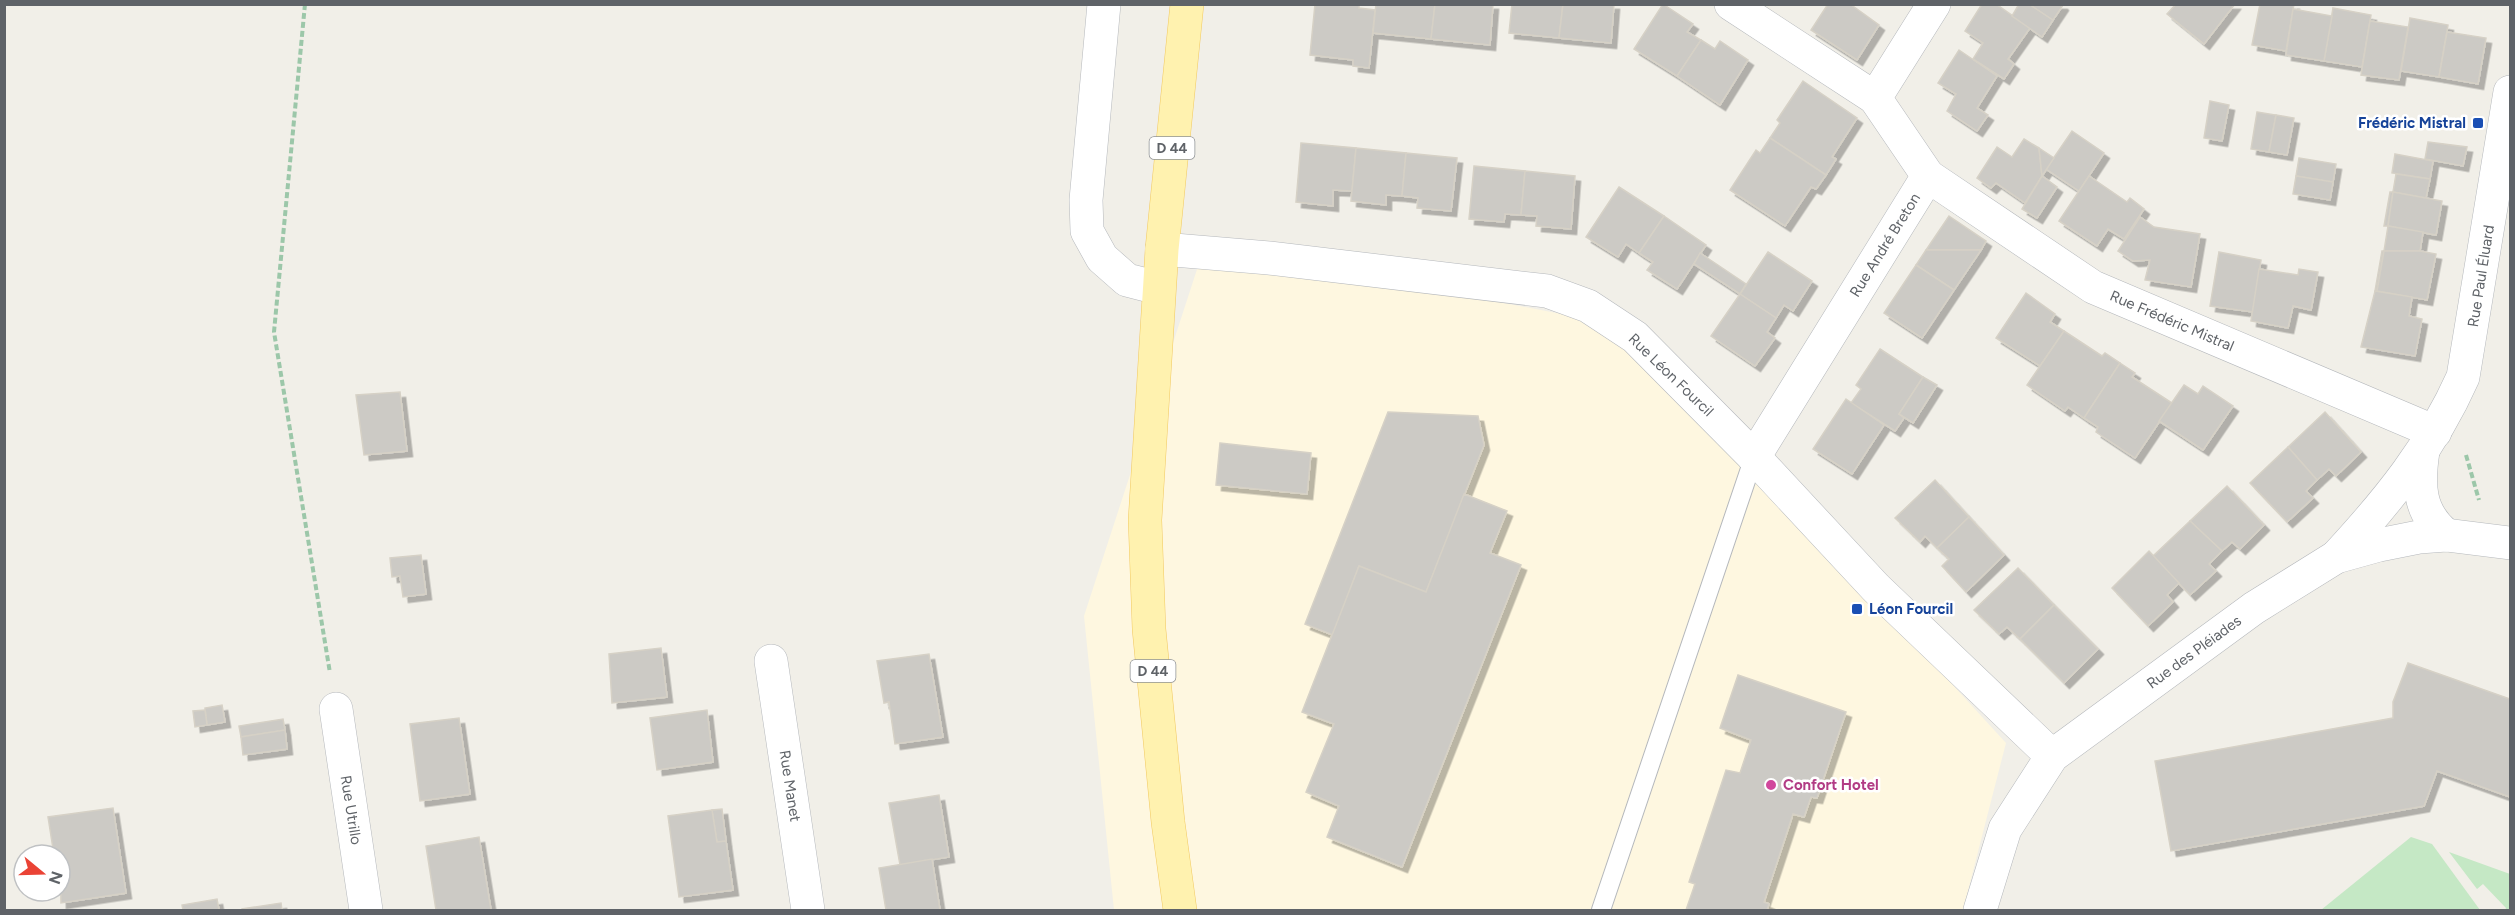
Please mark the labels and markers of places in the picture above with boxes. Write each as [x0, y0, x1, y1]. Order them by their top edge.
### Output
place label: Frédéric Mistral [2358, 114, 2466, 132]
marker: Frédéric Mistral [2471, 116, 2485, 130]
place label: Léon Fourcil [1869, 600, 1953, 618]
marker: Léon Fourcil [1850, 602, 1864, 616]
place label: Confort Hotel [1783, 776, 1879, 794]
marker: Confort Hotel [1764, 778, 1778, 792]

